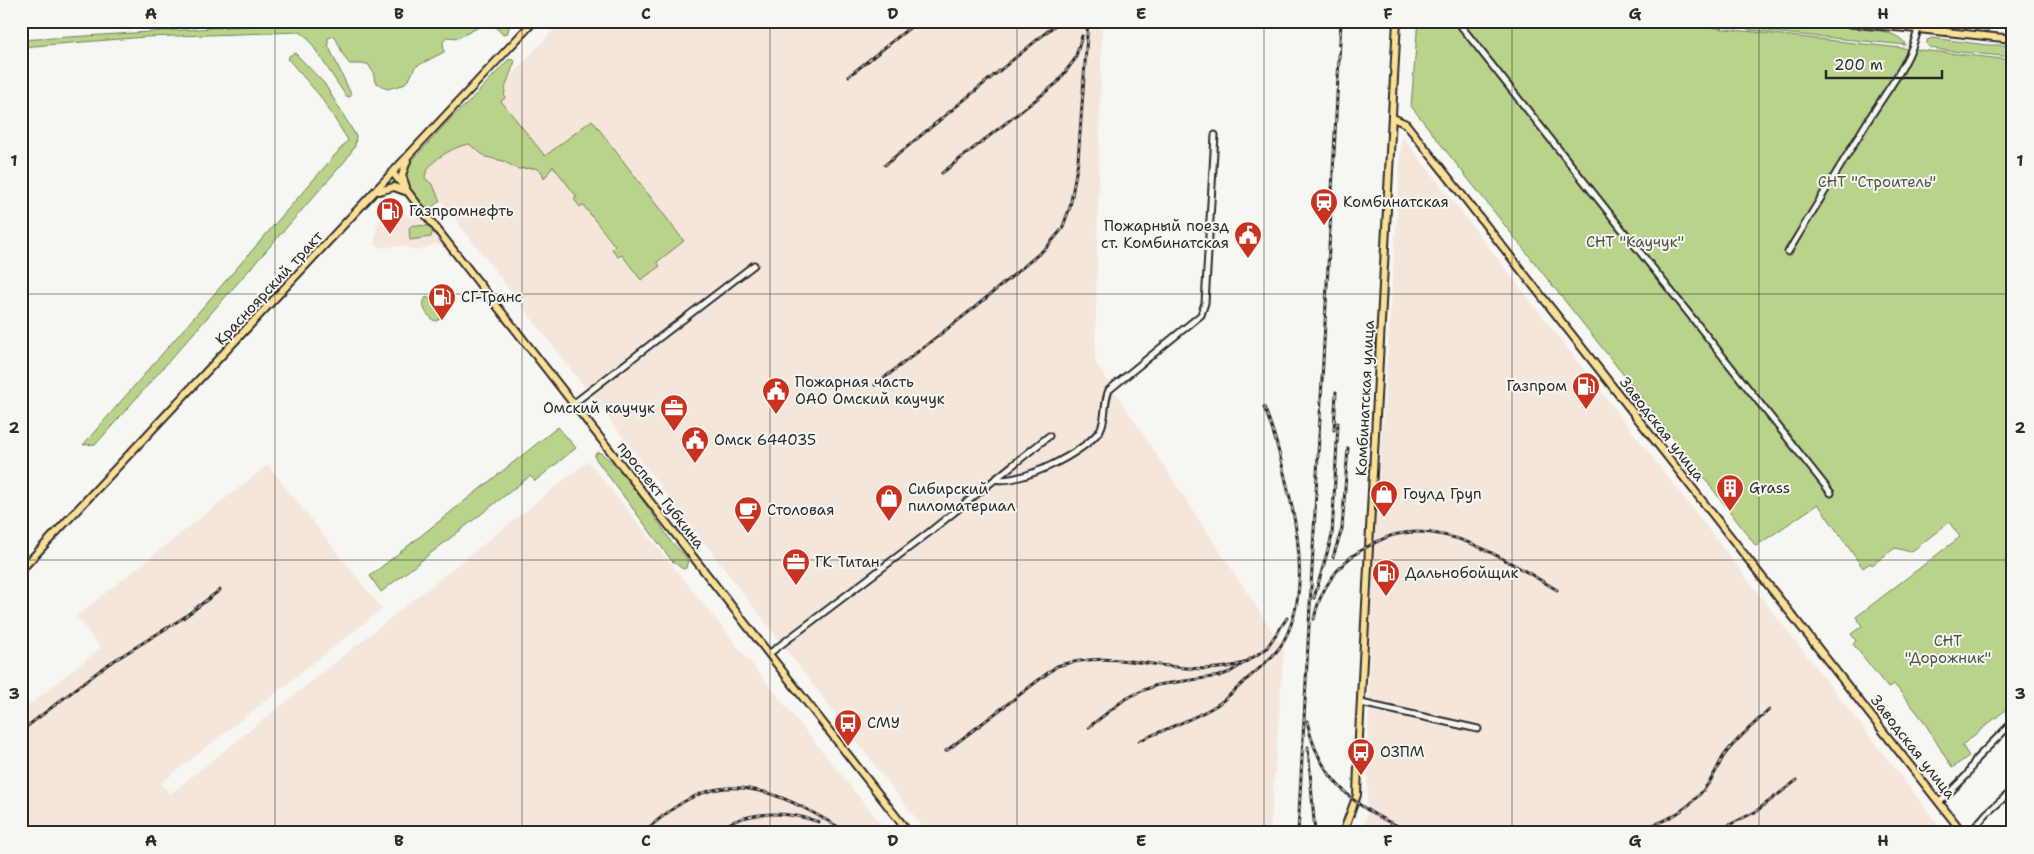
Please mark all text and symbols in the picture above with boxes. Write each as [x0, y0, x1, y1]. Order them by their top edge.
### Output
text: A [145, 3, 157, 24]
text: B [394, 3, 404, 24]
text: C [641, 3, 651, 24]
text: D [887, 3, 899, 24]
text: E [1136, 3, 1146, 24]
text: F [1383, 3, 1393, 24]
text: G [1629, 3, 1642, 24]
text: H [1877, 3, 1889, 24]
scale bar [1826, 48, 1943, 80]
text: 200 m [1834, 55, 1883, 75]
text: 1 [10, 150, 18, 171]
text: 1 [2016, 150, 2024, 171]
park label: СНТ "Строитель" [1818, 172, 1936, 192]
station icon: Комбинатская [1309, 187, 1339, 226]
place label: Комбинатская [1343, 192, 1449, 212]
fuel station icon: Газпромнефть [375, 196, 405, 235]
place label: Газпромнефть [409, 201, 514, 221]
place label: Пожарный поезд ст. Комбинатская [1101, 216, 1229, 253]
public building icon: Пожарный поезд ст. Комбинатская [1233, 220, 1263, 259]
street label: Красноярский тракт [211, 226, 328, 349]
park label: СНТ "Каучук" [1586, 232, 1684, 252]
fuel station icon: СГ-Транс [427, 282, 457, 321]
place label: СГ-Транс [461, 287, 522, 307]
street label: Комбинатская улица [1351, 319, 1379, 476]
fuel station icon: Газпром [1571, 371, 1601, 410]
place label: Пожарная часть ОАО Омский каучук [795, 372, 945, 409]
street label: Заводская улица [1615, 373, 1709, 486]
public building icon: Пожарная часть ОАО Омский каучук [761, 376, 791, 415]
place label: Газпром [1507, 376, 1567, 396]
office icon: Омский каучук [659, 393, 689, 432]
place label: Омский каучук [543, 398, 655, 418]
text: 2 [8, 417, 20, 438]
text: 2 [2014, 417, 2026, 438]
public building icon: Омск 644035 [680, 425, 710, 464]
place label: Омск 644035 [714, 430, 816, 450]
street label: проспект Губкина [613, 437, 710, 553]
building icon: Grass [1715, 473, 1745, 512]
place label: Grass [1749, 478, 1790, 498]
place label: Сибирский пиломатериал [908, 479, 1016, 516]
shop icon: Гоулд Груп [1369, 479, 1399, 518]
shop icon: Сибирский пиломатериал [874, 483, 904, 522]
place label: Гоулд Груп [1403, 484, 1482, 504]
cafe icon: Столовая [733, 495, 763, 534]
place label: Столовая [767, 500, 834, 520]
office icon: ГК Титан [781, 547, 811, 586]
place label: ГК Титан [815, 552, 880, 572]
fuel station icon: Дальнобойщик [1371, 558, 1401, 597]
place label: Дальнобойщик [1405, 563, 1519, 583]
park label: СНТ "Дорожник" [1905, 631, 1991, 668]
text: 3 [8, 683, 20, 704]
text: 3 [2014, 683, 2026, 704]
street label: Заводская улица [1866, 691, 1960, 804]
bus stop icon: СМУ [833, 708, 863, 747]
place label: СМУ [867, 713, 900, 733]
bus stop icon: ОЗПМ [1346, 737, 1376, 776]
place label: ОЗПМ [1380, 742, 1425, 762]
text: A [145, 830, 157, 851]
text: B [394, 830, 404, 851]
text: C [641, 830, 651, 851]
text: D [887, 830, 899, 851]
text: E [1136, 830, 1146, 851]
text: F [1383, 830, 1393, 851]
text: G [1629, 830, 1642, 851]
text: H [1877, 830, 1889, 851]

